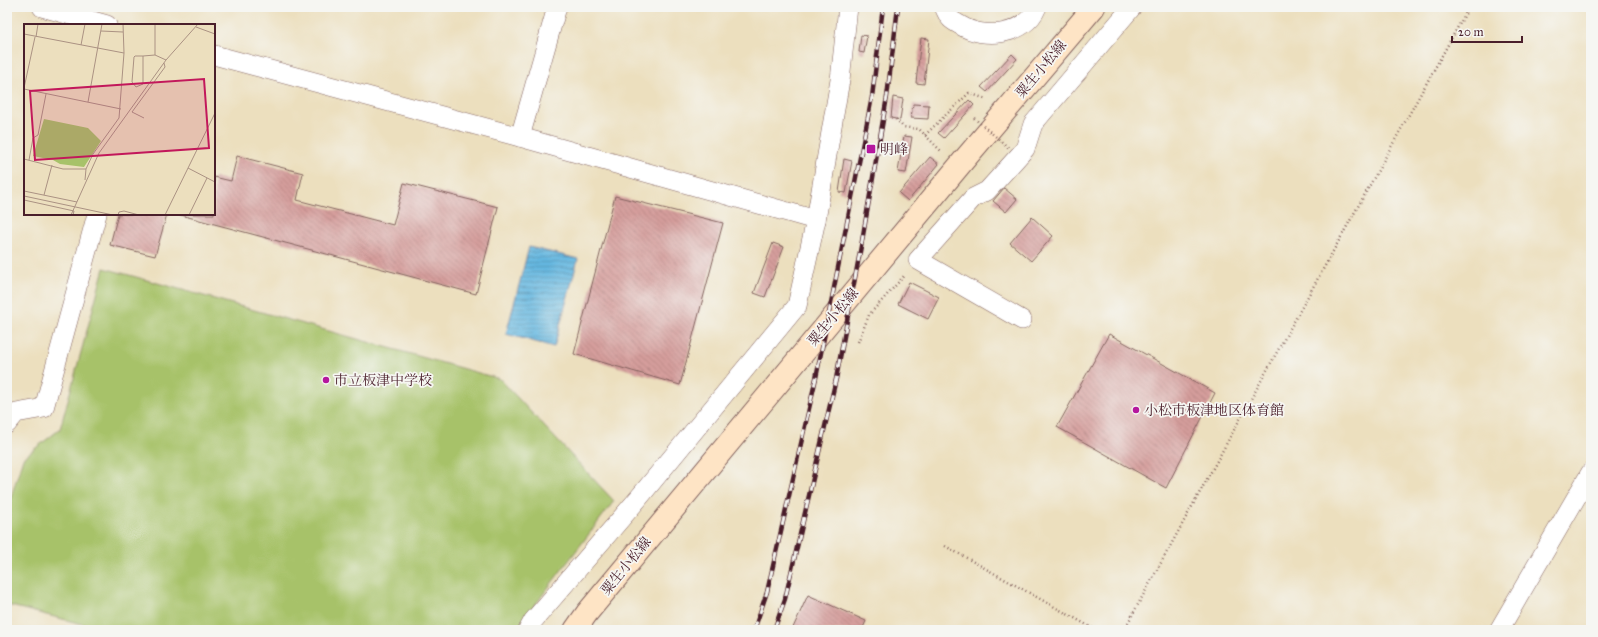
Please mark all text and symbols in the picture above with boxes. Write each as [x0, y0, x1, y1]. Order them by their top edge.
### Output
scale bar [1452, 18, 1522, 44]
inset map [24, 24, 215, 215]
text: 20 m [1458, 25, 1484, 39]
street label: 粟生小松線 [1012, 37, 1070, 101]
place label: 明峰 [880, 141, 908, 158]
marker: 明峰 [865, 143, 877, 155]
street label: 粟生小松線 [804, 285, 862, 349]
place label: 市立板津中学校 [334, 372, 432, 389]
marker: 市立板津中学校 [321, 375, 331, 385]
place label: 小松市板津地区体育館 [1144, 402, 1284, 419]
marker: 小松市板津地区体育館 [1131, 405, 1141, 415]
street label: 粟生小松線 [597, 533, 655, 599]

